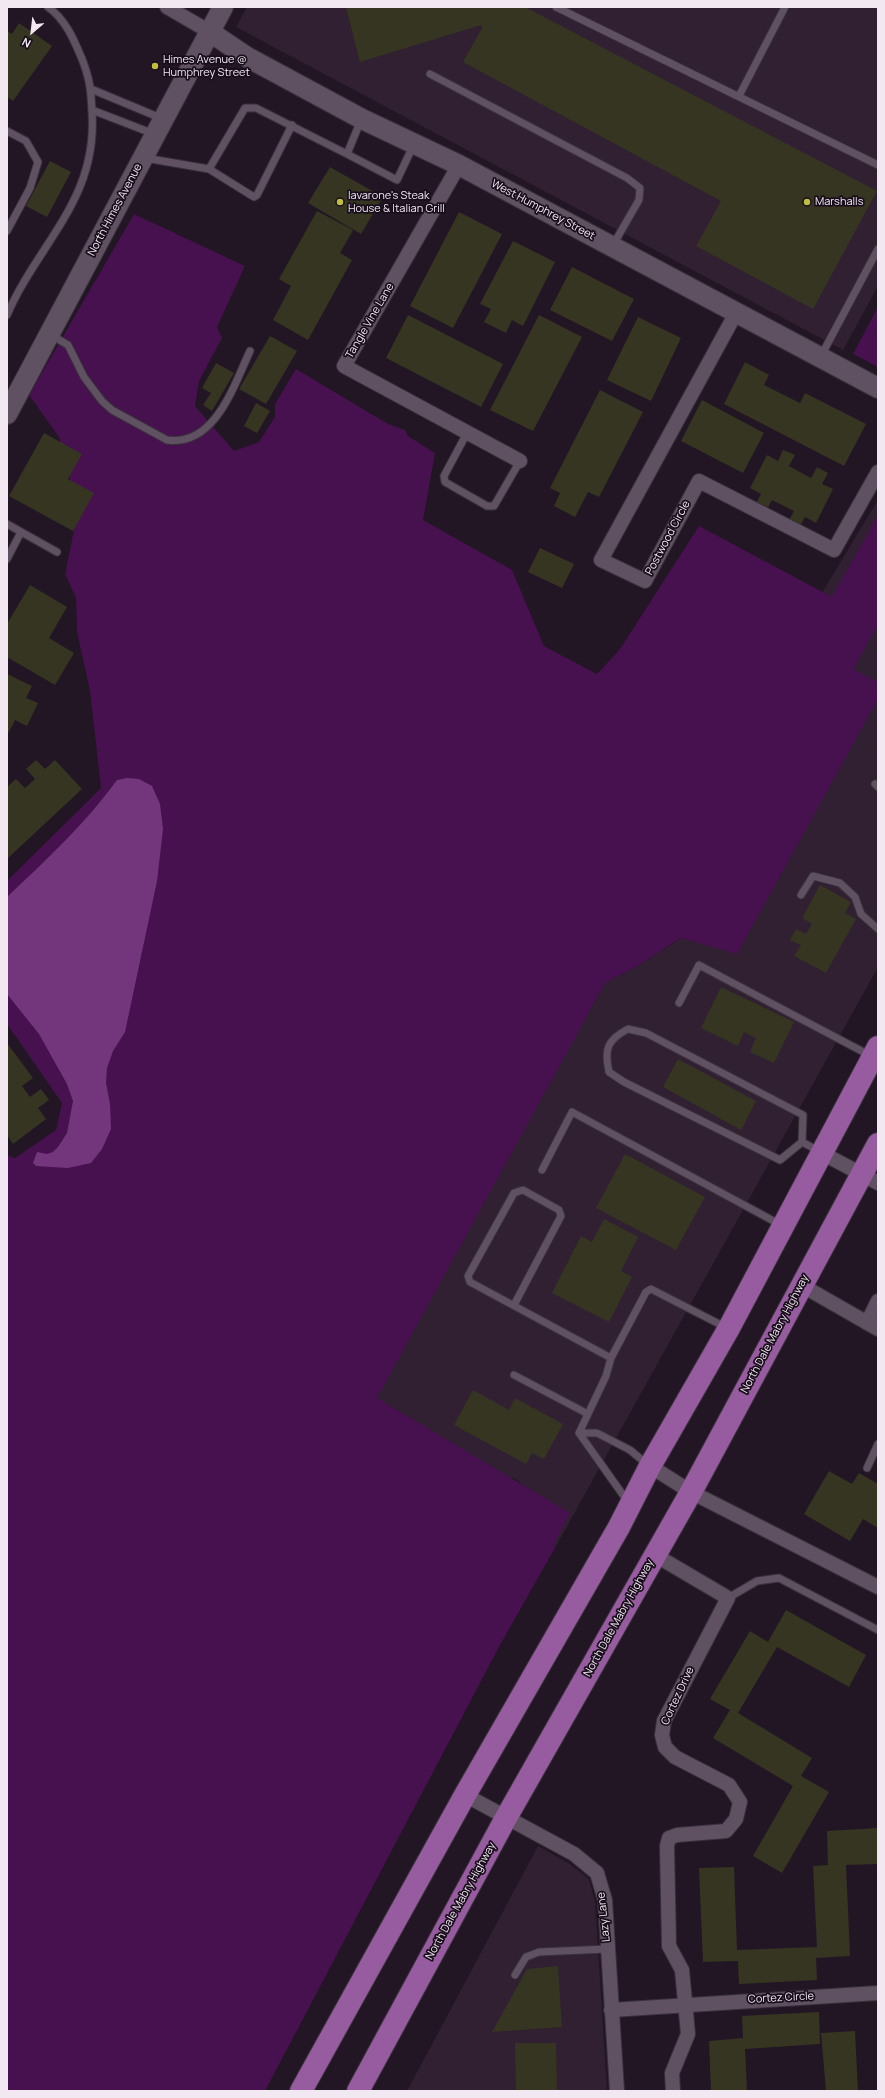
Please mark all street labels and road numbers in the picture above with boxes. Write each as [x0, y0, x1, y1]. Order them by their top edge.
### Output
street label: North Himes Avenue [85, 162, 145, 258]
street label: West Humphrey Street [489, 177, 597, 243]
street label: Tangle Vine Lane [343, 281, 397, 361]
street label: Postwood Circle [643, 499, 693, 577]
street label: North Dale Mabry Highway [738, 1272, 812, 1396]
street label: North Dale Mabry Highway [581, 1557, 657, 1679]
street label: Cortez Drive [659, 1665, 697, 1727]
street label: North Dale Mabry Highway [423, 1840, 499, 1962]
street label: Lazy Lane [595, 1891, 613, 1943]
street label: Cortez Circle [748, 1990, 814, 2006]

